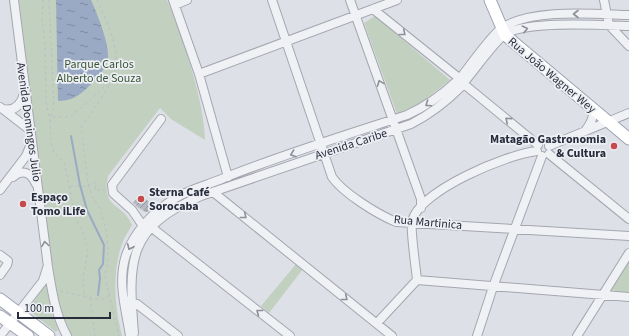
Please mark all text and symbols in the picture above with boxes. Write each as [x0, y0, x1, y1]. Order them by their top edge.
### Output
one-way arrow [573, 10, 579, 18]
one-way arrow [522, 25, 529, 33]
one-way arrow [399, 29, 406, 36]
street label: Rua João Wagner Wey [504, 33, 600, 118]
park label: Parque Carlos Alberto de Souza [57, 56, 141, 87]
street label: Avenida Domingos Julio [12, 61, 45, 183]
one-way arrow [377, 80, 385, 87]
one-way arrow [425, 99, 432, 107]
one-way arrow [505, 118, 513, 125]
street label: Avenida Caribe [313, 125, 390, 164]
place label: Matagão Gastronomia & Cultura [490, 131, 606, 162]
marker: Matagão Gastronomia & Cultura [609, 141, 619, 151]
one-way arrow [290, 149, 297, 158]
place label: Sterna Café Sorocaba [149, 184, 210, 215]
place label: Espaço Tomo iLife [31, 189, 86, 220]
marker: Sterna Café Sorocaba [136, 194, 146, 204]
marker: Espaço Tomo iLife [18, 199, 28, 209]
street label: Rua Martinica [393, 211, 463, 234]
one-way arrow [239, 212, 246, 219]
one-way arrow [40, 241, 49, 247]
one-way arrow [127, 243, 135, 250]
one-way arrow [340, 293, 347, 300]
scale bar [18, 294, 110, 320]
text: 100 m [24, 300, 54, 317]
one-way arrow [257, 310, 264, 317]

